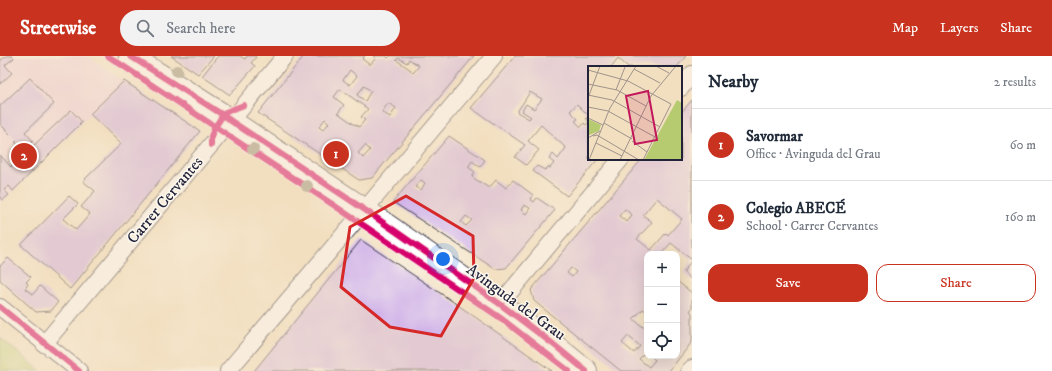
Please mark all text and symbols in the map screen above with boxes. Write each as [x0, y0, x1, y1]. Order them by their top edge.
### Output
search box [120, 10, 400, 46]
text: Streetwise [20, 17, 96, 40]
icon: search [134, 17, 156, 39]
text: Search here [166, 19, 236, 38]
text: Map [892, 19, 918, 37]
text: Layers [940, 19, 978, 37]
text: Share [1000, 19, 1032, 37]
inset map [588, 66, 682, 160]
text: Nearby [708, 71, 758, 93]
text: 2 results [994, 74, 1036, 90]
text: Savormar [746, 127, 803, 146]
text: 1 [719, 137, 723, 153]
text: 60 m [1010, 137, 1036, 153]
pin: 1 [323, 139, 349, 169]
pin: 2 [11, 141, 37, 171]
text: Office · Avinguda del Grau [746, 146, 881, 162]
street label: Carrer Cervantes [123, 152, 207, 248]
text: Colegio ABECÉ [746, 199, 846, 218]
text: 2 [718, 209, 724, 225]
text: 160 m [1005, 209, 1036, 225]
text: School · Carrer Cervantes [746, 218, 878, 234]
your location [433, 249, 453, 269]
map controls [644, 251, 680, 359]
button: + [644, 251, 680, 287]
street label: Avinguda del Grau [463, 259, 570, 345]
button: Save [708, 264, 868, 302]
button: Share [876, 264, 1036, 302]
button: − [644, 287, 680, 323]
button: locate [644, 323, 680, 359]

